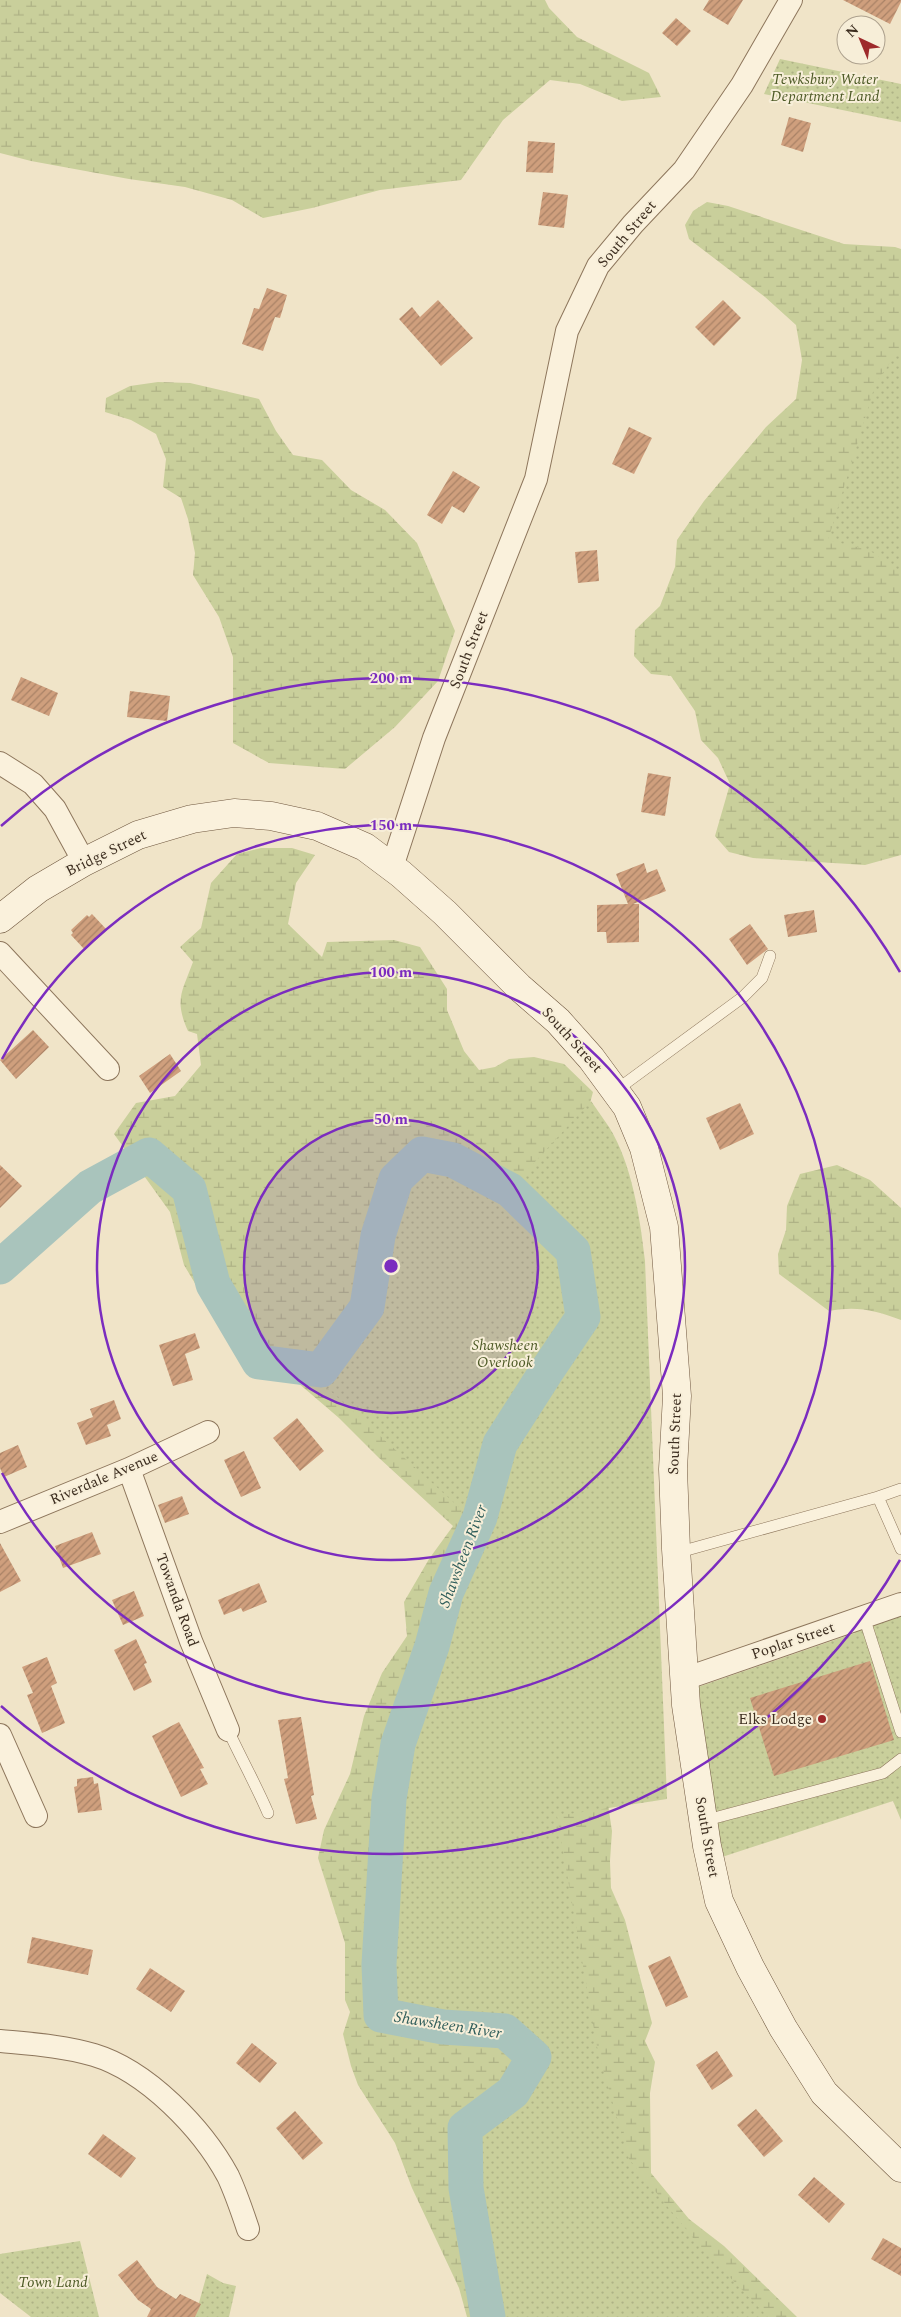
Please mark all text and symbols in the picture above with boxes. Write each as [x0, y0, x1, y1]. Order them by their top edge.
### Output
north arrow [836, 15, 886, 65]
text: N [841, 19, 864, 43]
park label: Tewksbury Water Department Land [771, 68, 880, 108]
street label: South Street [592, 195, 662, 273]
street label: South Street [444, 608, 494, 692]
text: 200 m [370, 667, 413, 690]
text: 150 m [370, 814, 413, 837]
street label: Bridge Street [62, 824, 150, 882]
text: 100 m [370, 961, 413, 984]
street label: South Street [536, 1002, 608, 1078]
text: 50 m [374, 1108, 409, 1131]
centre of rings [382, 1257, 400, 1275]
park label: Shawsheen Overlook [472, 1334, 538, 1374]
street label: South Street [662, 1393, 688, 1475]
street label: Riverdale Avenue [46, 1445, 162, 1511]
water label: Shawsheen River [432, 1501, 494, 1611]
street label: Towanda Road [149, 1550, 205, 1650]
street label: Poplar Street [748, 1616, 838, 1666]
place label: Elks Lodge [738, 1708, 812, 1731]
marker: Elks Lodge [816, 1713, 828, 1725]
street label: South Street [689, 1795, 725, 1879]
water label: Shawsheen River [393, 2005, 504, 2045]
park label: Town Land [18, 2271, 88, 2294]

